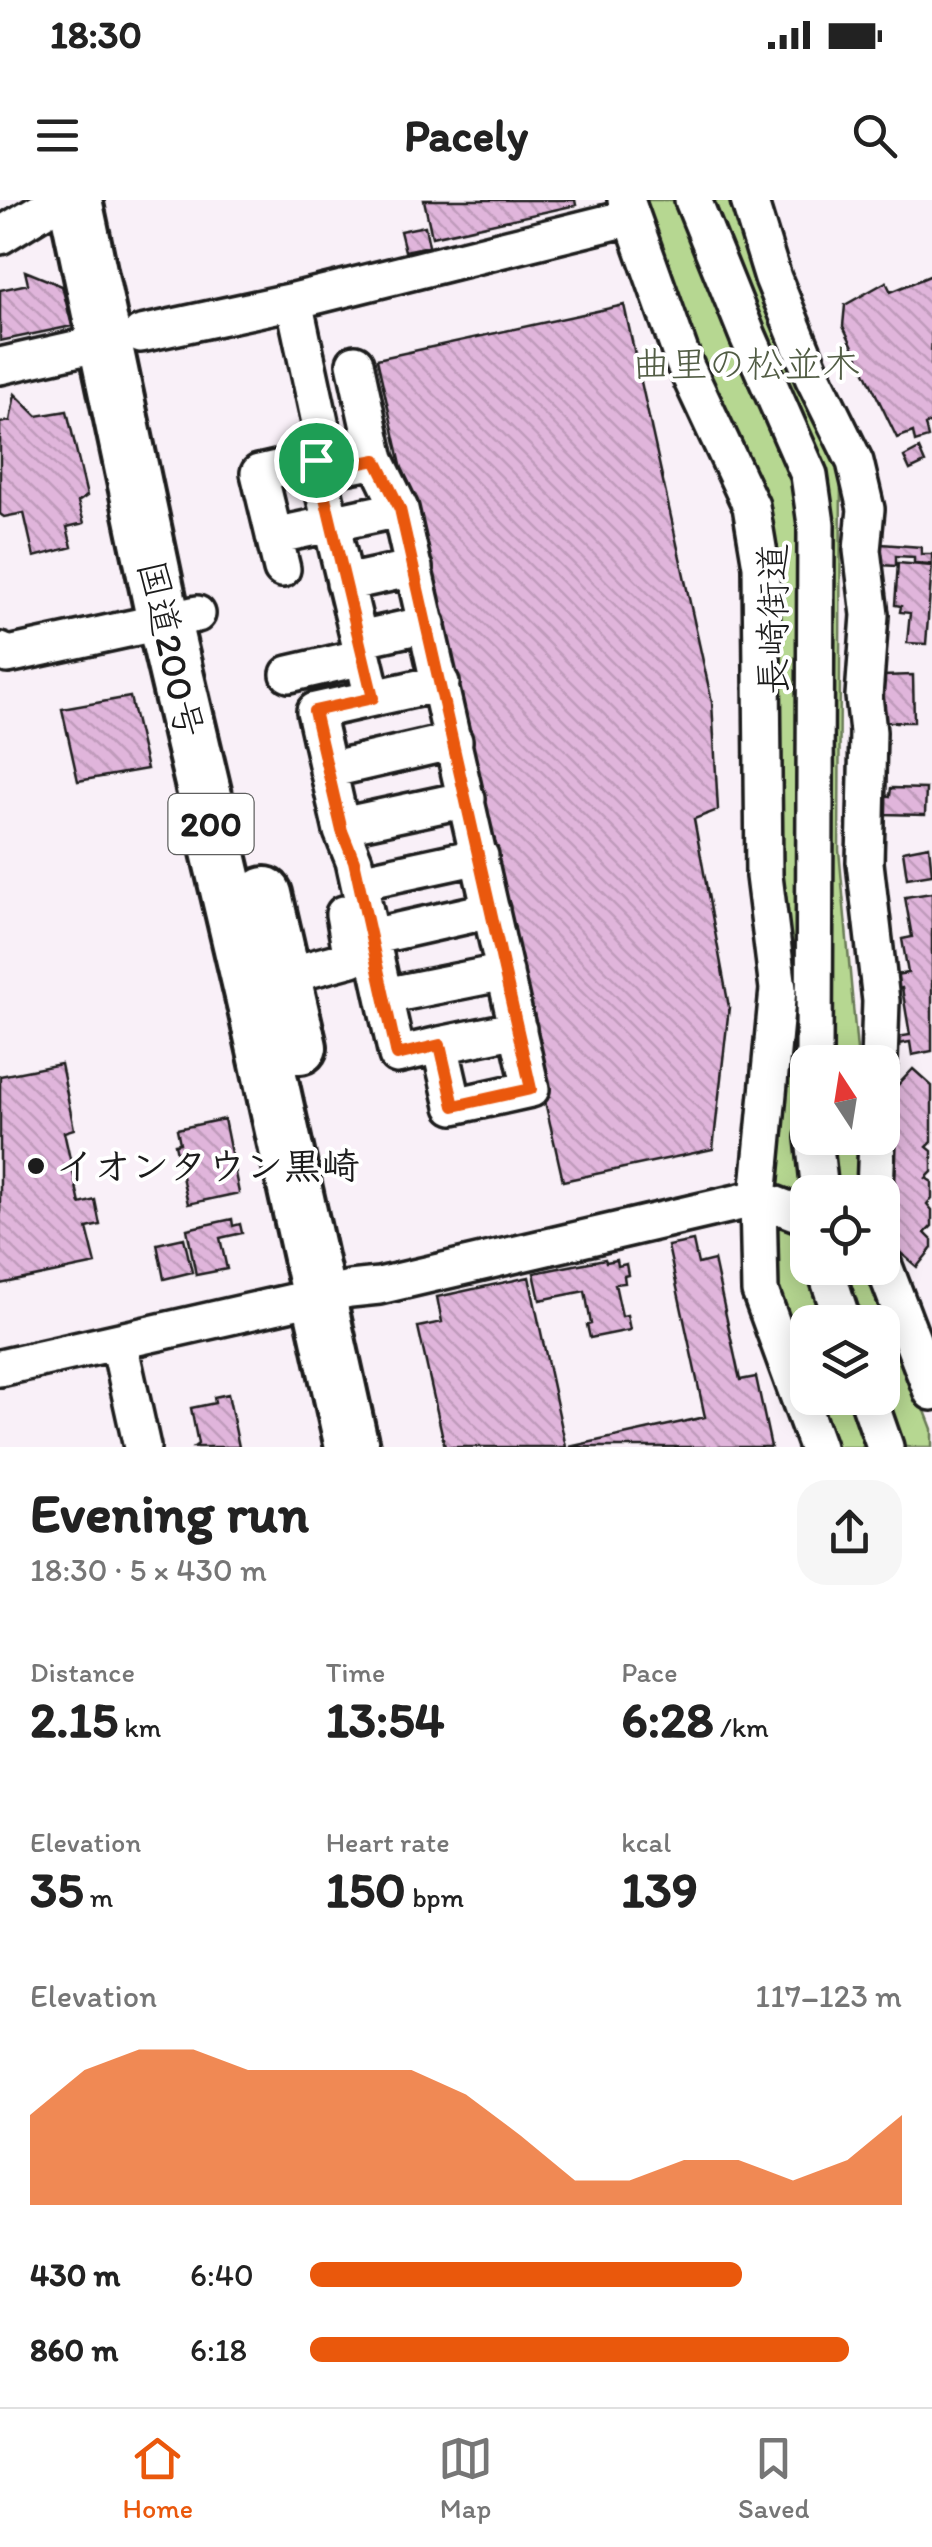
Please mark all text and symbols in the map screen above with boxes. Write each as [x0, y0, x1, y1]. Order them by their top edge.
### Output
text: 18:30 [50, 12, 142, 58]
icon: menu [30, 108, 85, 163]
text: Pacely [404, 108, 528, 162]
icon: search [847, 108, 902, 163]
park label: 曲里の松並木 [632, 341, 860, 387]
pin [274, 418, 359, 503]
icon: arrive [289, 433, 344, 488]
street label: 長崎街道 [750, 543, 796, 695]
street label: 国道200号 [128, 556, 214, 742]
road number: 200 [168, 794, 254, 854]
north arrow [790, 1045, 900, 1155]
map controls [790, 1045, 900, 1415]
place label: イオンタウン黒崎 [56, 1143, 359, 1189]
marker: イオンタウン黒崎 [25, 1155, 47, 1177]
button: locate [790, 1175, 900, 1285]
button: layers [790, 1305, 900, 1415]
text: Evening run [30, 1480, 309, 1546]
button: share [797, 1480, 902, 1585]
text: 18:30 · 5 × 430 m [30, 1551, 267, 1589]
text: Distance [30, 1655, 135, 1689]
text: Time [326, 1655, 385, 1689]
text: Pace [621, 1655, 677, 1689]
text: 2.15 [30, 1689, 118, 1750]
text: 13:54 [326, 1689, 445, 1750]
text: 6:28 [621, 1689, 714, 1750]
text: km [118, 1710, 161, 1744]
text: /km [714, 1710, 769, 1744]
text: Elevation [30, 1825, 141, 1859]
text: Heart rate [326, 1825, 450, 1859]
text: kcal [621, 1825, 671, 1859]
text: 35 [30, 1859, 84, 1920]
text: 150 [326, 1859, 406, 1920]
text: 139 [621, 1859, 698, 1920]
text: m [84, 1880, 113, 1914]
text: bpm [406, 1880, 464, 1914]
text: Elevation [30, 1977, 157, 2015]
text: 117–123 m [755, 1977, 902, 2015]
text: 430 m [30, 2256, 121, 2294]
text: 6:40 [190, 2256, 254, 2294]
text: 860 m [30, 2331, 118, 2369]
text: 6:18 [190, 2331, 247, 2369]
tab: Home [123, 2431, 193, 2525]
tab: Map [438, 2431, 493, 2525]
tab: Saved [738, 2431, 810, 2525]

